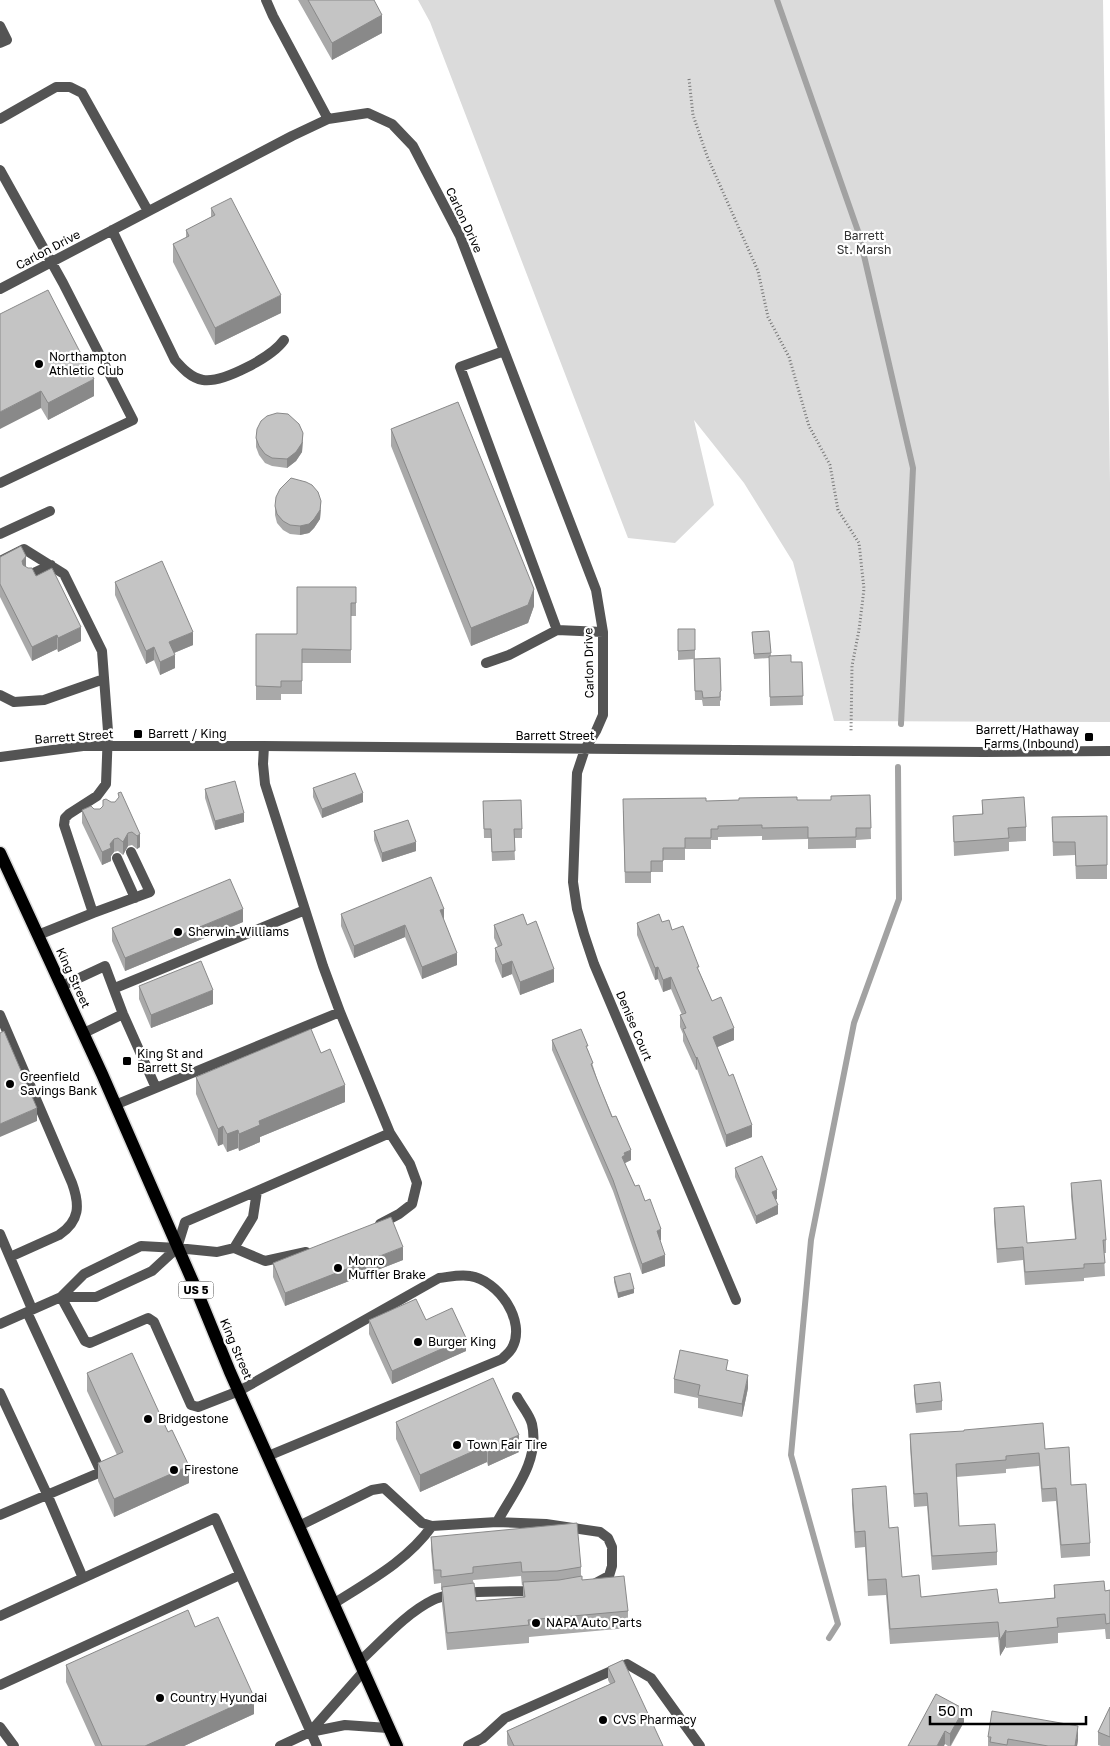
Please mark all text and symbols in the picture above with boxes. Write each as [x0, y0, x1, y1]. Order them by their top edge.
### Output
street label: Carlon Drive [443, 185, 486, 255]
street label: Carlon Drive [13, 226, 83, 273]
park label: Barrett St. Marsh [837, 228, 891, 257]
place label: Northampton Athletic Club [49, 349, 127, 378]
marker: Northampton Athletic Club [33, 358, 45, 370]
street label: Carlon Drive [580, 628, 597, 698]
place label: Barrett/Hathaway Farms (Inbound) [975, 722, 1079, 751]
street label: Barrett Street [34, 726, 114, 747]
place label: Barrett / King [148, 726, 227, 741]
marker: Barrett / King [132, 728, 144, 740]
street label: Barrett Street [515, 728, 595, 743]
marker: Barrett/Hathaway Farms (Inbound) [1083, 731, 1095, 743]
place label: Sherwin-Williams [188, 924, 289, 939]
marker: Sherwin-Williams [172, 926, 184, 938]
street label: King Street [53, 945, 94, 1010]
street label: Denise Court [613, 989, 656, 1063]
place label: King St and Barrett St [137, 1046, 203, 1075]
marker: King St and Barrett St [121, 1055, 133, 1067]
place label: Greenfield Savings Bank [20, 1069, 97, 1098]
marker: Greenfield Savings Bank [4, 1078, 16, 1090]
place label: Monro Muffler Brake [348, 1253, 426, 1282]
marker: Monro Muffler Brake [332, 1262, 344, 1274]
road number: US 5 [178, 1282, 214, 1298]
street label: King Street [217, 1316, 256, 1382]
place label: Burger King [428, 1334, 496, 1349]
marker: Burger King [412, 1336, 424, 1348]
place label: Bridgestone [158, 1411, 228, 1426]
marker: Bridgestone [142, 1413, 154, 1425]
place label: Town Fair Tire [467, 1437, 547, 1452]
marker: Town Fair Tire [451, 1439, 463, 1451]
place label: Firestone [184, 1462, 239, 1477]
marker: Firestone [168, 1464, 180, 1476]
place label: NAPA Auto Parts [546, 1615, 642, 1630]
marker: NAPA Auto Parts [530, 1617, 542, 1629]
place label: Country Hyundai [170, 1690, 267, 1705]
marker: Country Hyundai [154, 1692, 166, 1704]
scale bar [930, 1694, 1086, 1726]
text: 50 m [938, 1701, 973, 1719]
place label: CVS Pharmacy [613, 1712, 697, 1727]
marker: CVS Pharmacy [597, 1714, 609, 1726]

